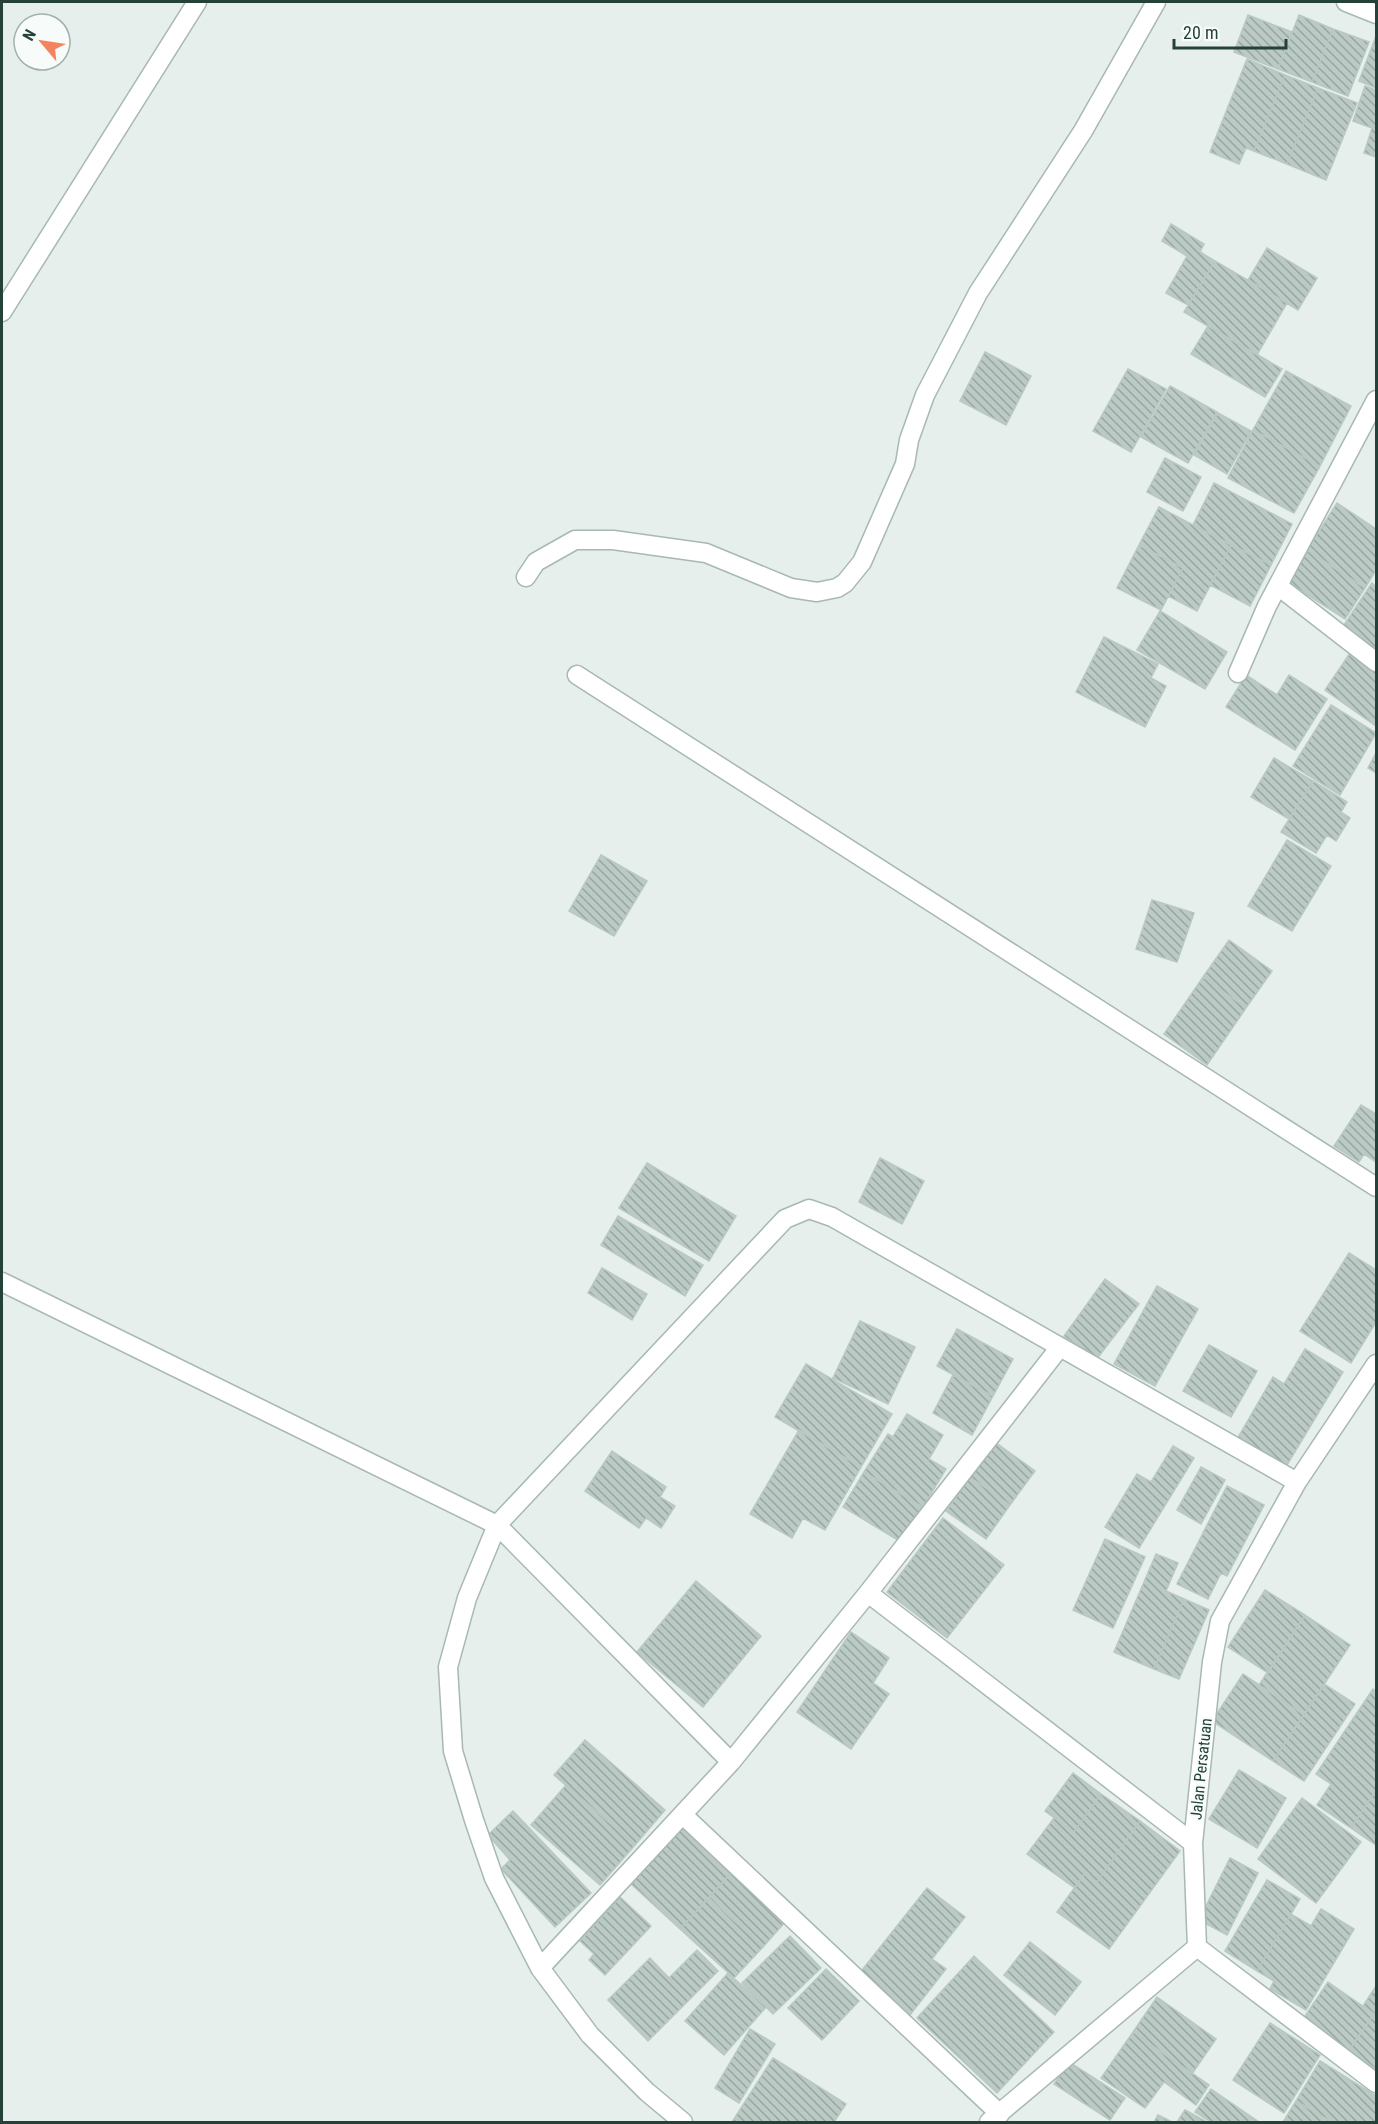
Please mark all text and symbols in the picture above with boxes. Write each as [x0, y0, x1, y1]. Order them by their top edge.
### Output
north arrow [12, 12, 72, 72]
scale bar [1174, 12, 1286, 50]
text: 20 m [1183, 22, 1218, 43]
text: N [19, 26, 40, 44]
street label: Jalan Persatuan [1186, 1717, 1216, 1821]

